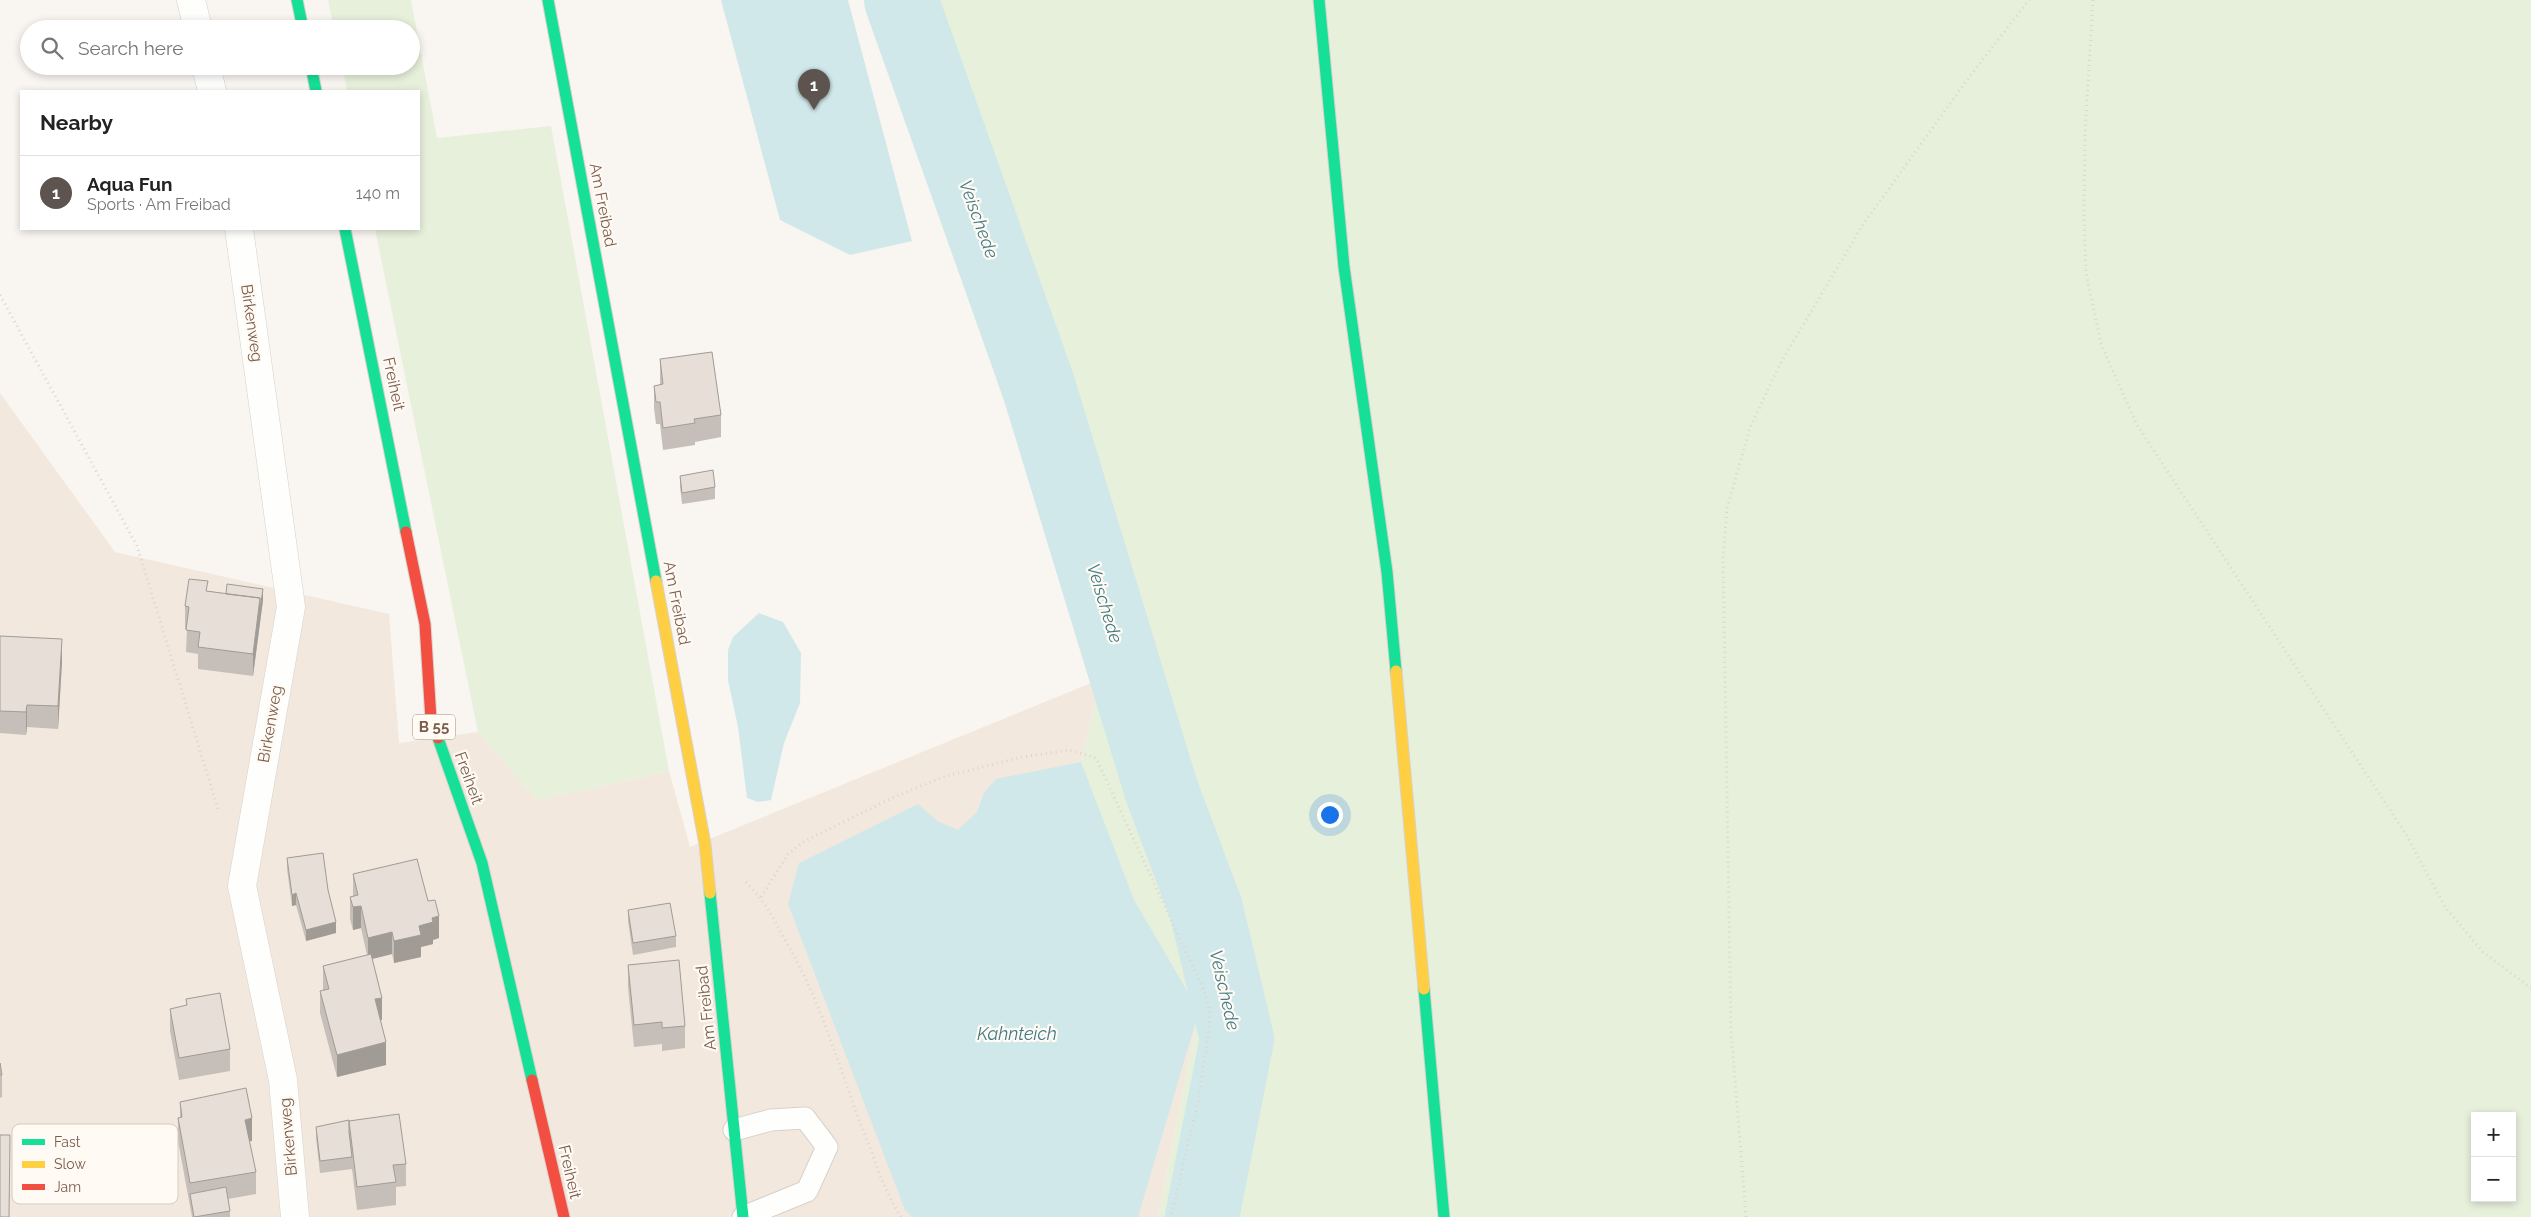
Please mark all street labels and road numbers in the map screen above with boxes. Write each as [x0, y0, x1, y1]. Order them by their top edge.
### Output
street label: Am Freibad [586, 161, 620, 249]
street label: Birkenweg [237, 283, 267, 363]
street label: Freiheit [379, 355, 409, 413]
street label: Am Freibad [660, 559, 694, 647]
street label: Birkenweg [254, 684, 286, 764]
road number: B 55 [413, 714, 455, 740]
street label: Freiheit [451, 749, 487, 808]
street label: Am Freibad [692, 965, 720, 1051]
street label: Birkenweg [275, 1097, 301, 1177]
street label: Freiheit [555, 1143, 586, 1201]

